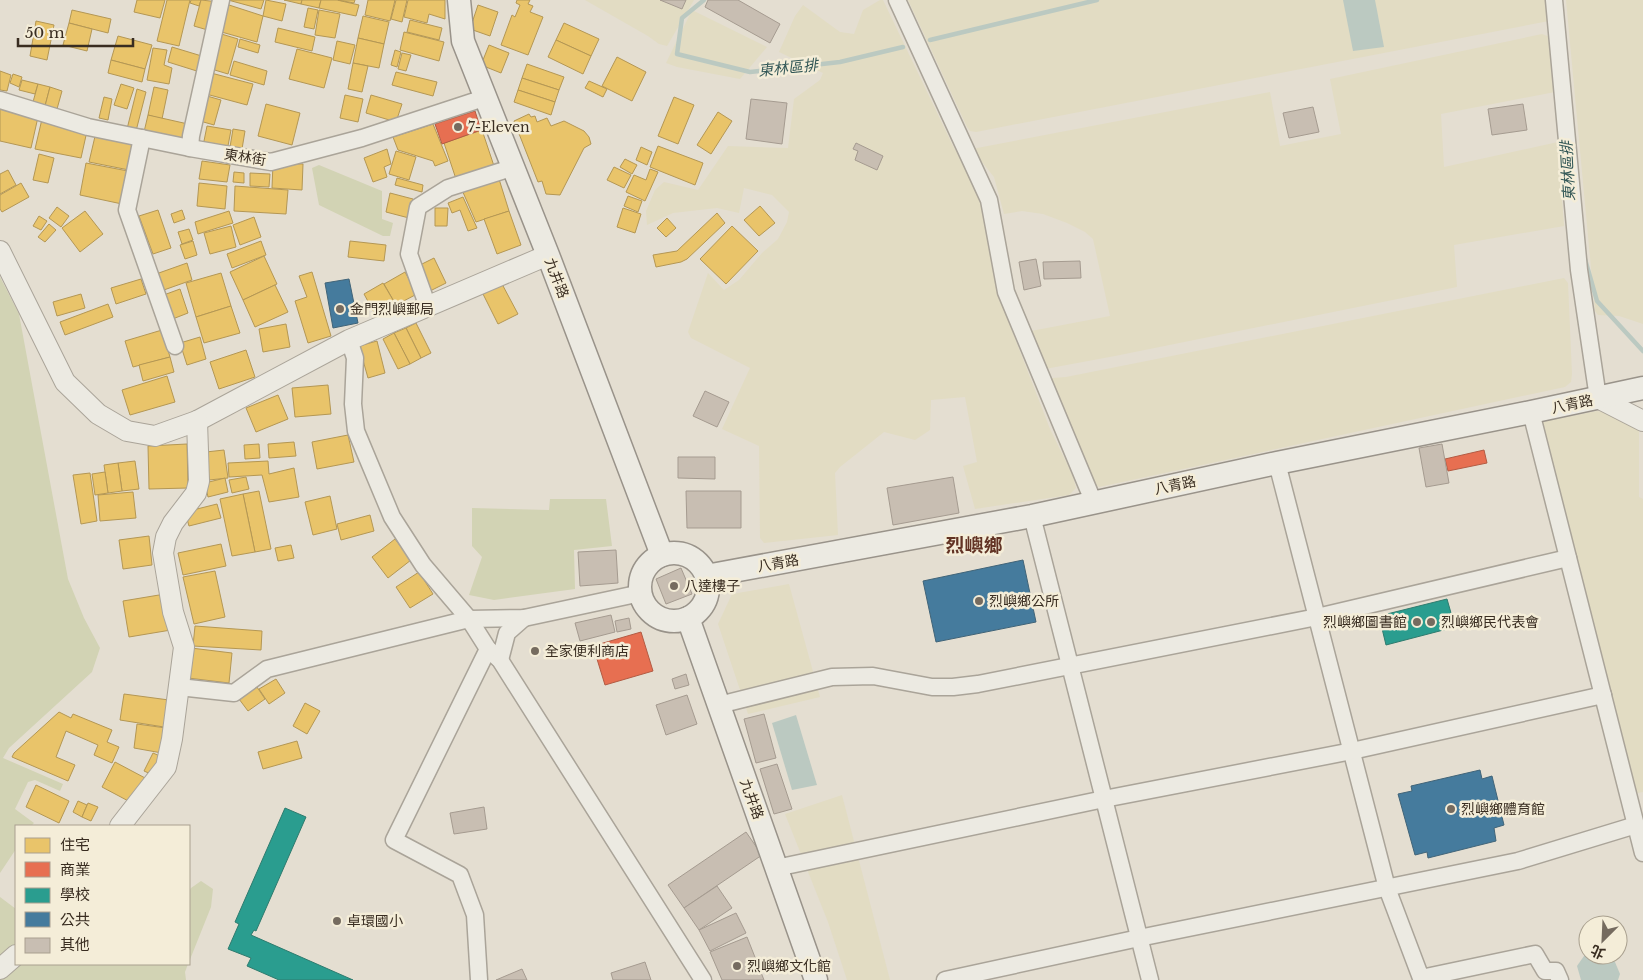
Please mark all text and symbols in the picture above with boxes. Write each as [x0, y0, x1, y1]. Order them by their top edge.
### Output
scale bar [18, 15, 132, 47]
text: 50 m [25, 23, 65, 42]
water label: 東林區排 [757, 55, 821, 80]
place label: 7-Eleven [468, 118, 530, 136]
marker: 7-Eleven [452, 121, 464, 133]
water label: 東林區排 [1556, 139, 1579, 201]
street label: 東林街 [223, 145, 267, 169]
street label: 九井路 [541, 255, 573, 301]
place label: 金門烈嶼郵局 [350, 300, 434, 318]
marker: 金門烈嶼郵局 [334, 303, 346, 315]
street label: 八青路 [1550, 391, 1594, 417]
street label: 八青路 [1153, 472, 1197, 498]
district label: 烈嶼鄉 [945, 534, 1003, 557]
street label: 八青路 [756, 550, 800, 576]
place label: 八達樓子 [684, 577, 740, 595]
marker: 八達樓子 [668, 580, 680, 592]
place label: 烈嶼鄉公所 [989, 592, 1059, 610]
marker: 烈嶼鄉公所 [973, 595, 985, 607]
place label: 烈嶼鄉圖書館 [1323, 613, 1407, 631]
place label: 烈嶼鄉民代表會 [1441, 613, 1539, 631]
marker: 烈嶼鄉圖書館 [1411, 616, 1423, 628]
marker: 烈嶼鄉民代表會 [1425, 616, 1437, 628]
place label: 全家便利商店 [545, 642, 629, 660]
marker: 全家便利商店 [529, 645, 541, 657]
street label: 九井路 [736, 776, 768, 822]
place label: 烈嶼鄉體育館 [1461, 800, 1545, 818]
marker: 烈嶼鄉體育館 [1445, 803, 1457, 815]
legend [15, 825, 190, 965]
text: 住宅 [60, 835, 90, 854]
text: 商業 [60, 860, 90, 879]
text: 學校 [60, 885, 90, 904]
text: 公共 [60, 910, 90, 929]
place label: 卓環國小 [347, 912, 403, 930]
marker: 卓環國小 [331, 915, 343, 927]
north arrow [1578, 915, 1628, 965]
text: 其他 [60, 935, 90, 954]
text: 北 [1588, 941, 1608, 963]
place label: 烈嶼鄉文化館 [747, 957, 831, 975]
marker: 烈嶼鄉文化館 [731, 960, 743, 972]

